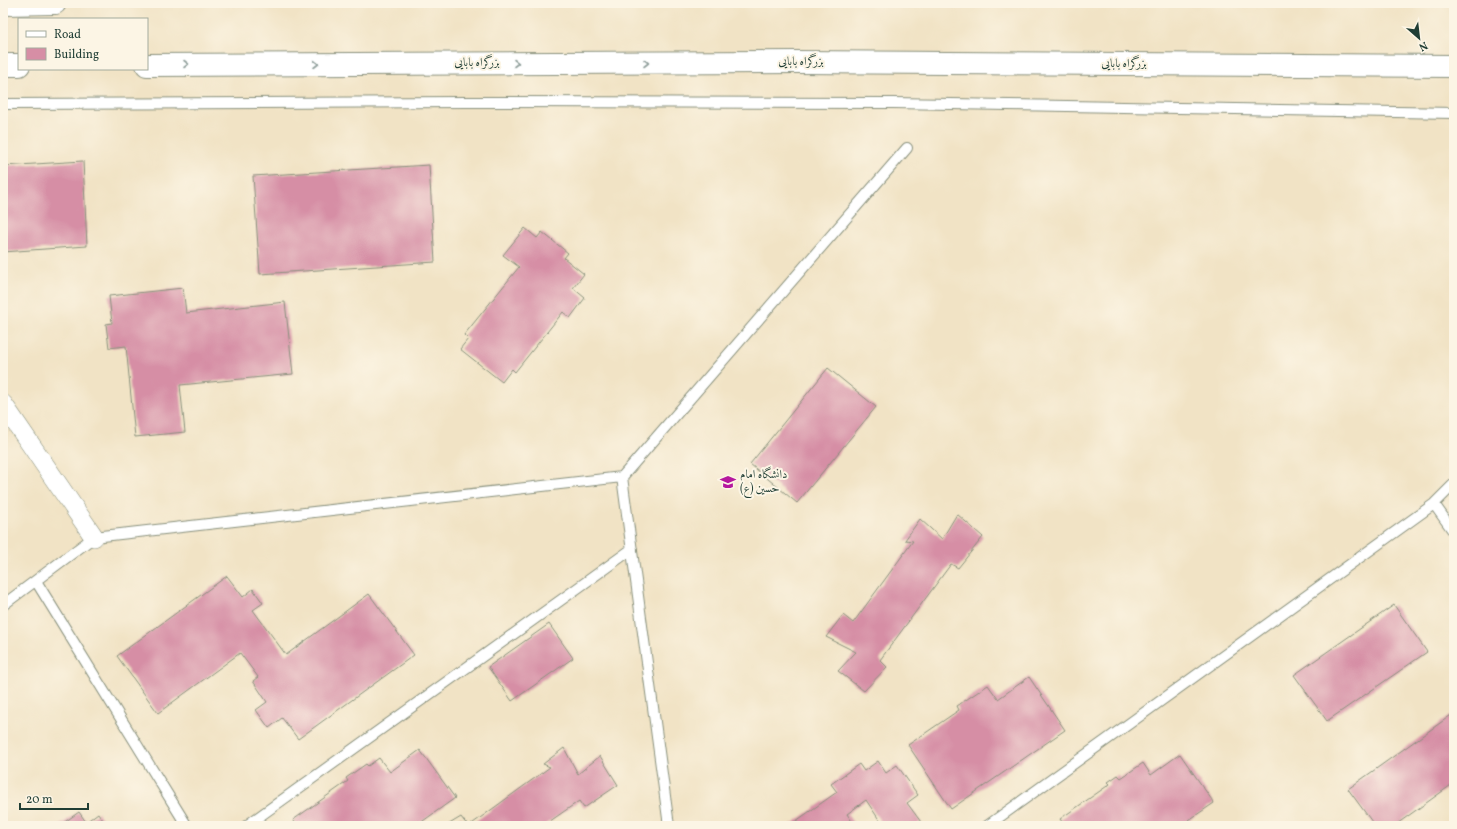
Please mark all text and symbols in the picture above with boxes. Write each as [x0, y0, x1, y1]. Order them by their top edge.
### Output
legend [18, 18, 148, 70]
north arrow [1399, 18, 1439, 58]
text: Road [54, 27, 81, 43]
text: N [1416, 37, 1430, 54]
text: Building [54, 47, 99, 63]
street label: بزرگراه بابایی [778, 53, 824, 70]
street label: بزرگراه بابایی [454, 54, 500, 71]
street label: بزرگراه بابایی [1101, 55, 1147, 72]
one-way arrow [513, 59, 519, 67]
one-way arrow [643, 59, 649, 67]
one-way arrow [183, 60, 189, 68]
one-way arrow [313, 60, 319, 68]
place label: دانشگاه امام حسین (ع) [740, 466, 787, 499]
school or university icon: دانشگاه امام حسین (ع) [719, 473, 737, 491]
scale bar [20, 785, 88, 811]
text: 20 m [26, 792, 53, 808]

